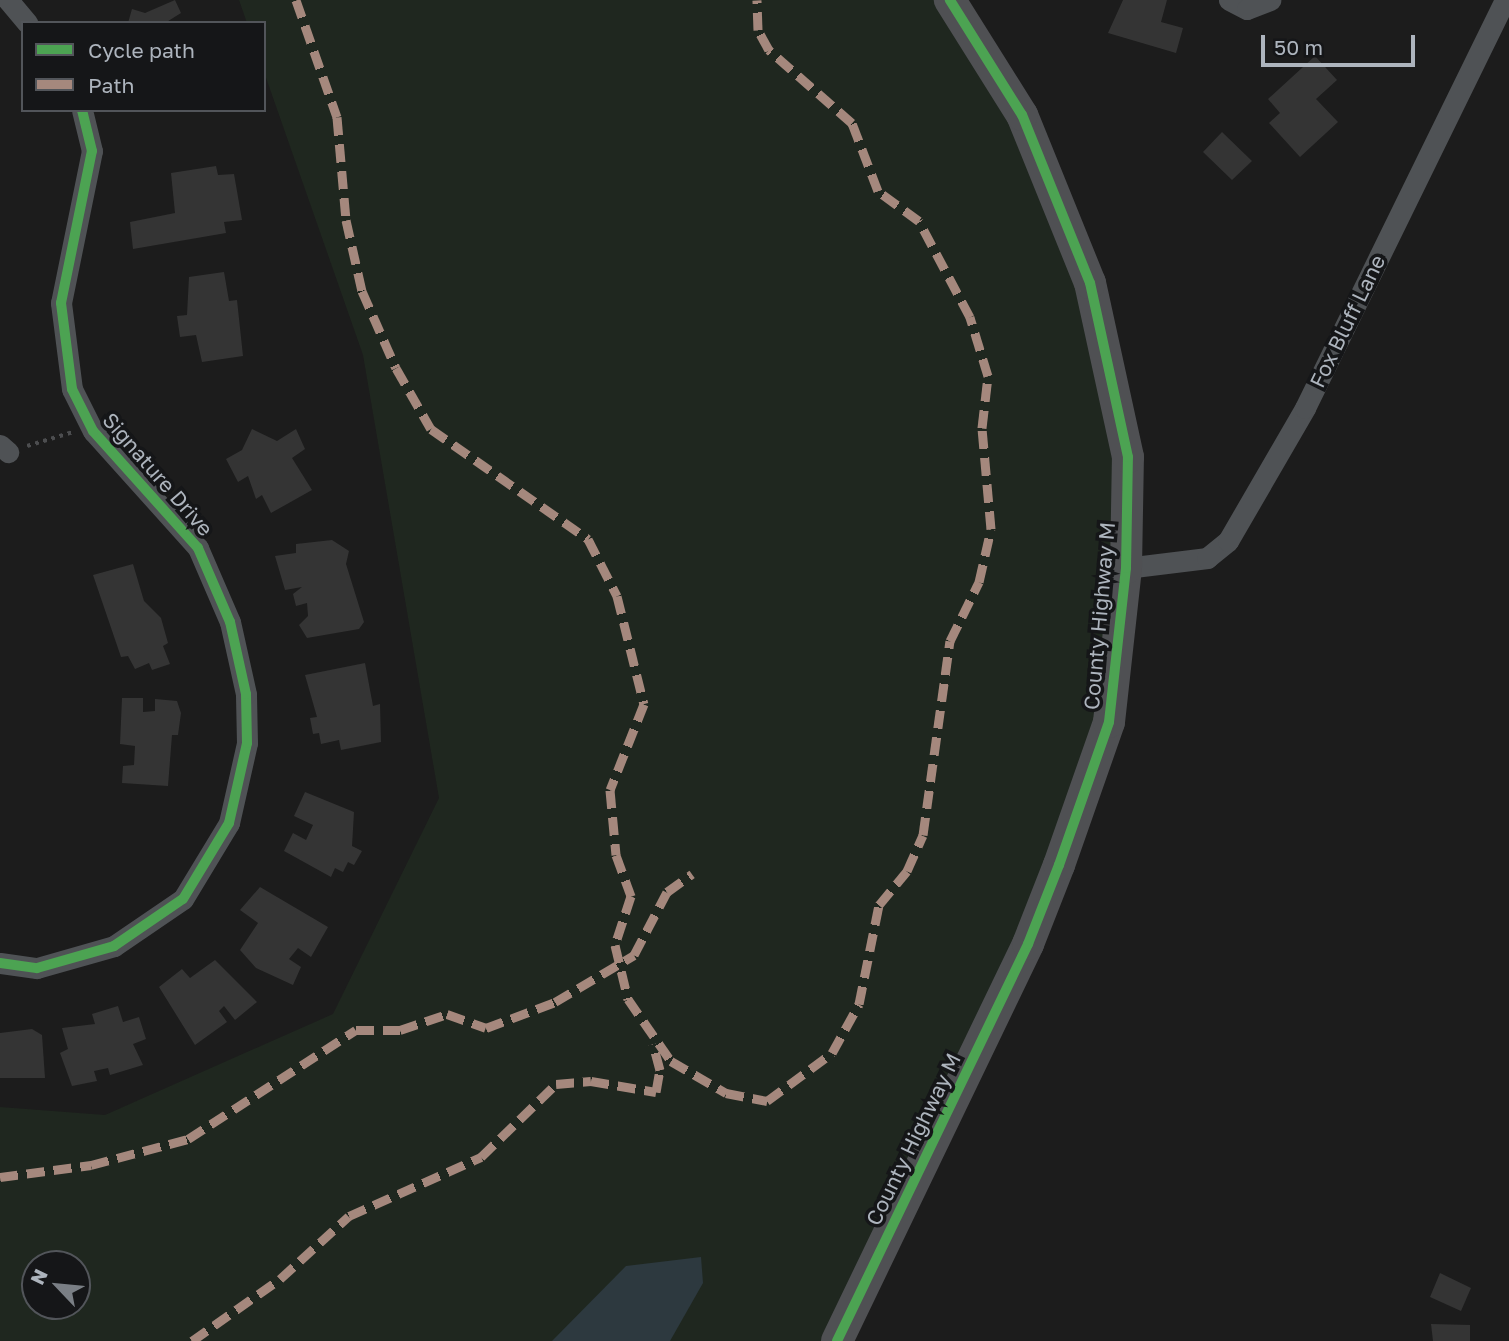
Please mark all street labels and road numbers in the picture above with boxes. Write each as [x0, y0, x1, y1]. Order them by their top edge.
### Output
street label: Fox Bluff Lane [1304, 250, 1390, 392]
street label: Signature Drive [98, 407, 218, 541]
street label: County Highway M [1078, 521, 1120, 711]
street label: County Highway M [860, 1049, 966, 1229]

